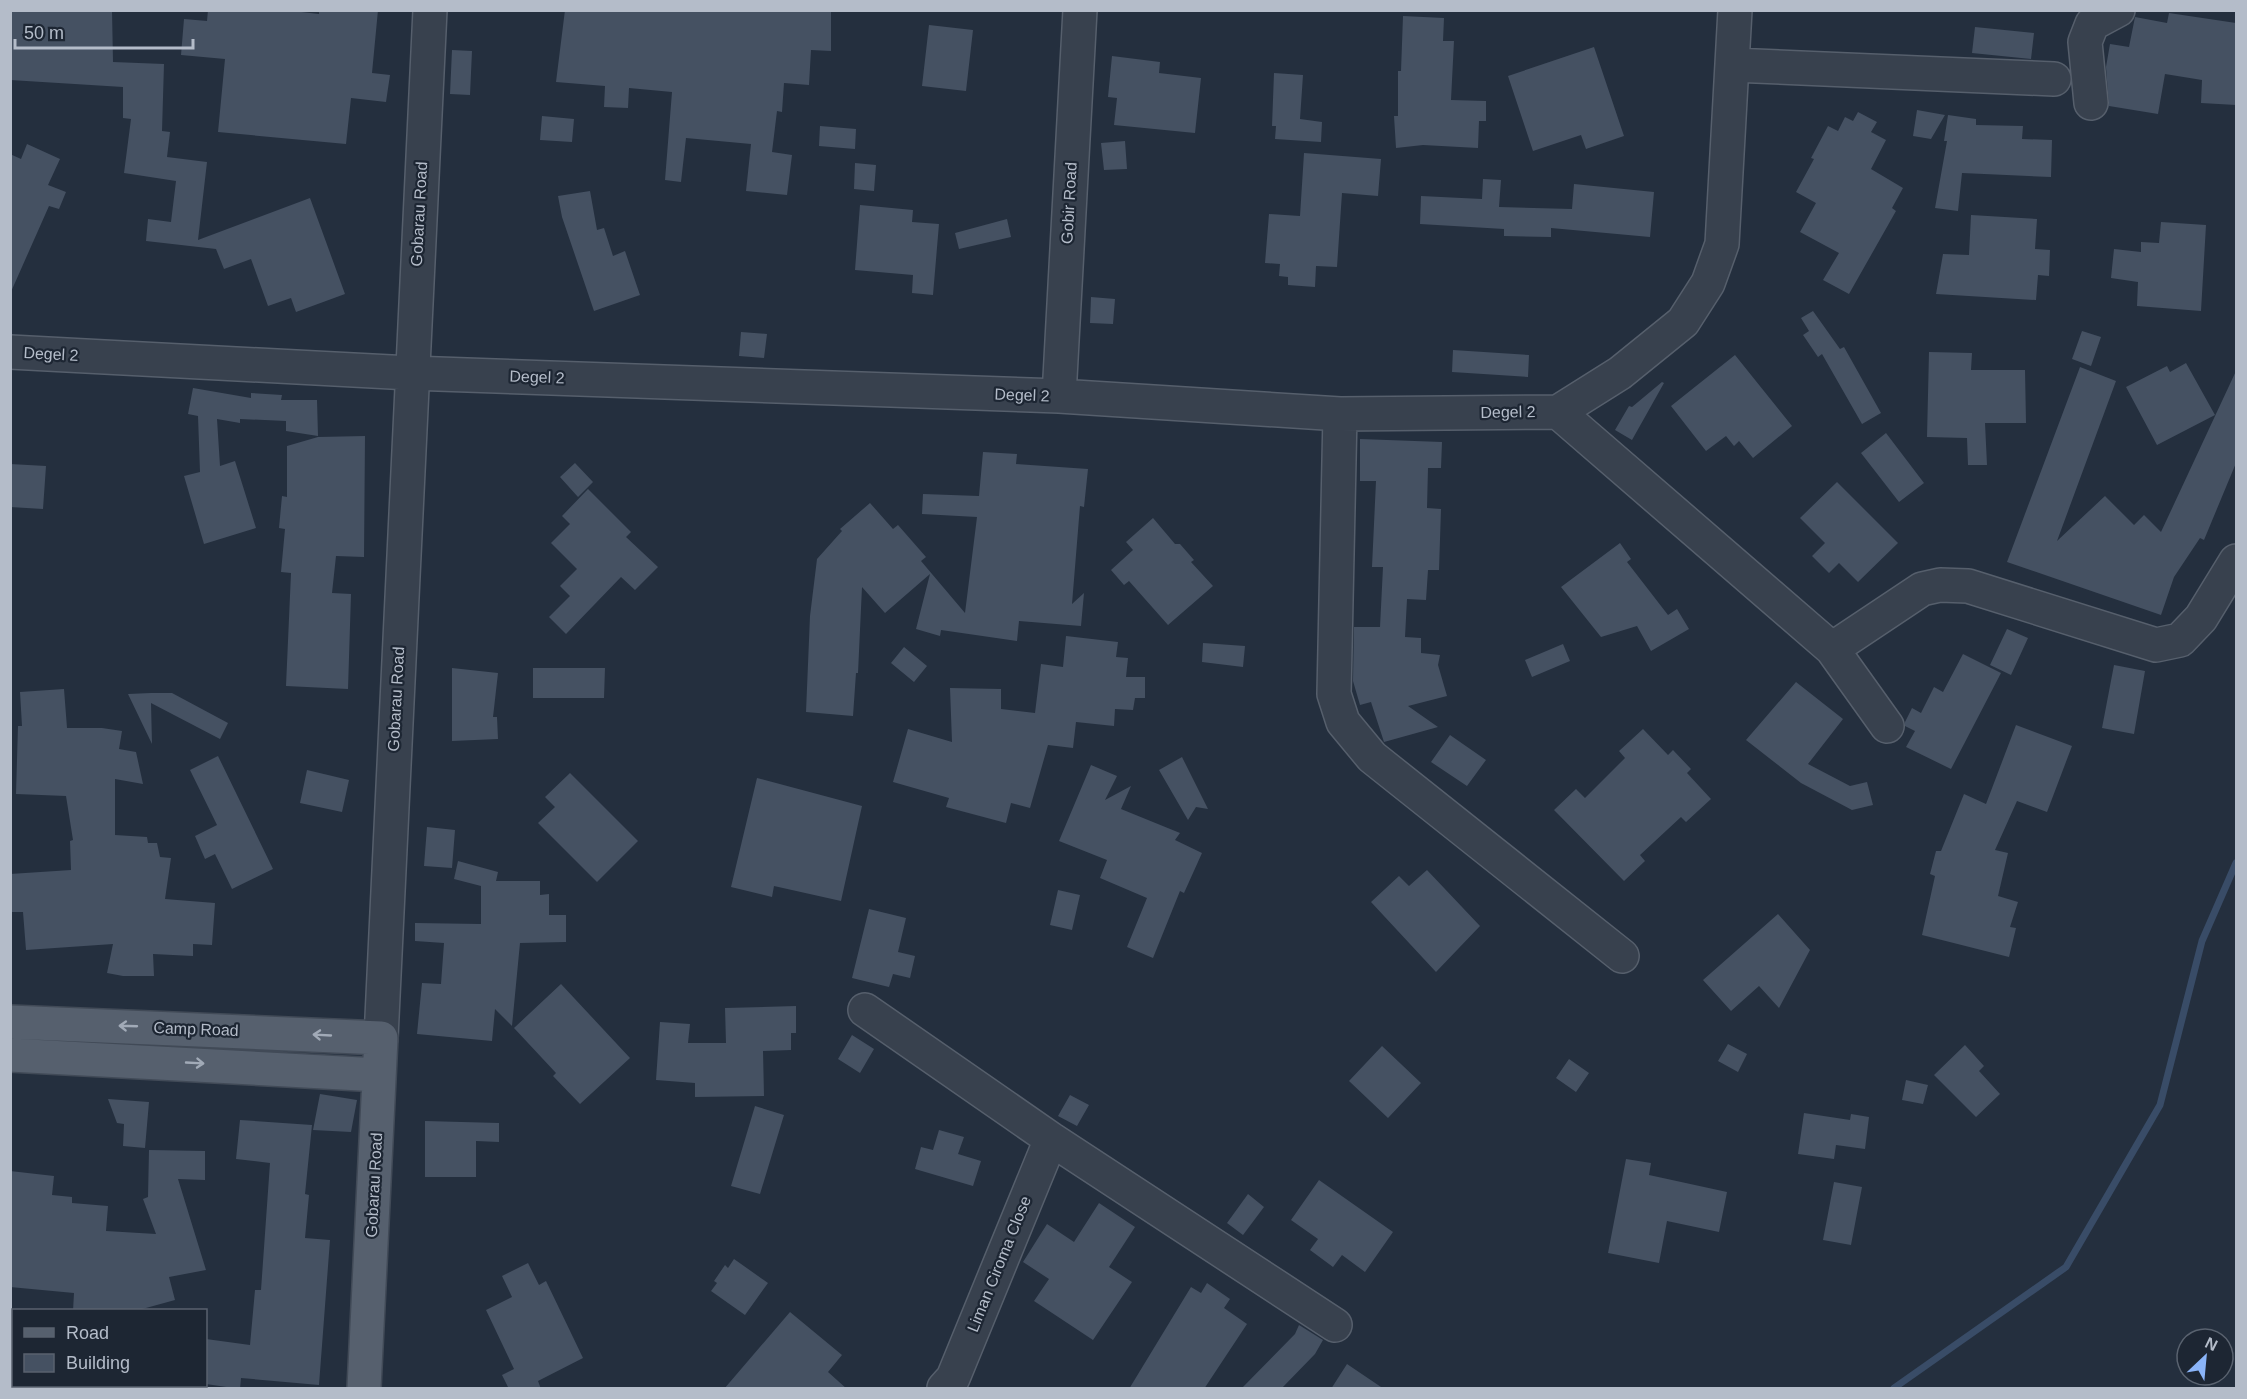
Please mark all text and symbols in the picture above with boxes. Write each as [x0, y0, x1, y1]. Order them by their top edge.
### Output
scale bar [15, 12, 194, 50]
text: 50 m [24, 23, 64, 43]
street label: Gobarau Road [408, 161, 430, 267]
street label: Gobir Road [1058, 162, 1080, 244]
street label: Degel 2 [23, 344, 79, 364]
street label: Degel 2 [509, 368, 565, 386]
street label: Degel 2 [994, 386, 1050, 404]
street label: Degel 2 [1480, 403, 1536, 421]
street label: Gobarau Road [385, 646, 407, 752]
street label: Camp Road [153, 1019, 239, 1039]
one-way arrow [118, 1021, 138, 1032]
one-way arrow [313, 1029, 333, 1040]
one-way arrow [184, 1058, 204, 1069]
street label: Gobarau Road [363, 1132, 385, 1238]
street label: Liman Ciroma Close [964, 1194, 1034, 1334]
legend [12, 1309, 207, 1387]
text: Road [66, 1323, 109, 1343]
north arrow [2175, 1327, 2235, 1387]
text: N [2202, 1334, 2220, 1354]
text: Building [66, 1353, 130, 1373]

